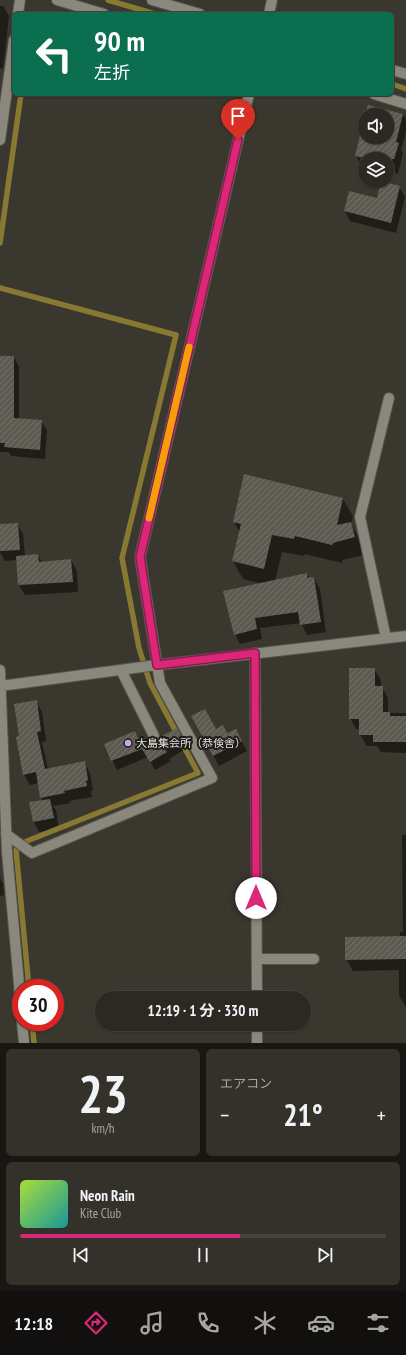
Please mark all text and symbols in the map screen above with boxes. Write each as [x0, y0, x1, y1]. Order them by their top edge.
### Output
text: 90 m [94, 22, 145, 59]
icon: left [28, 28, 80, 80]
text: 左折 [94, 61, 130, 84]
pin [221, 99, 255, 140]
icon: arrive [227, 105, 249, 127]
map controls [358, 108, 394, 188]
button: sound [358, 108, 394, 144]
button: layers [358, 152, 394, 188]
place label: 大島集会所（恭倹舎） [136, 736, 246, 750]
marker: 大島集会所（恭倹舎） [123, 738, 133, 748]
position arrow [235, 877, 277, 919]
speed limit sign: 30 [12, 979, 64, 1031]
text: 12:19 · 1 分 · 330 m [148, 1001, 258, 1020]
text: 23 [78, 1060, 128, 1127]
text: エアコン [220, 1075, 272, 1092]
text: 21° [283, 1095, 323, 1134]
text: − [220, 1101, 229, 1129]
text: + [377, 1101, 386, 1129]
text: km/h [91, 1120, 115, 1137]
text: Neon Rain [80, 1186, 135, 1205]
text: Kite Club [80, 1205, 121, 1222]
icon: previous [70, 1244, 92, 1266]
icon: pause [192, 1244, 214, 1266]
icon: next [314, 1244, 336, 1266]
icon: directions [82, 1309, 110, 1337]
icon: music [138, 1309, 166, 1337]
icon: phone [194, 1309, 222, 1337]
icon: climate [251, 1309, 279, 1337]
icon: car [307, 1309, 335, 1337]
icon: filters [364, 1309, 392, 1337]
text: 12:18 [14, 1312, 53, 1335]

